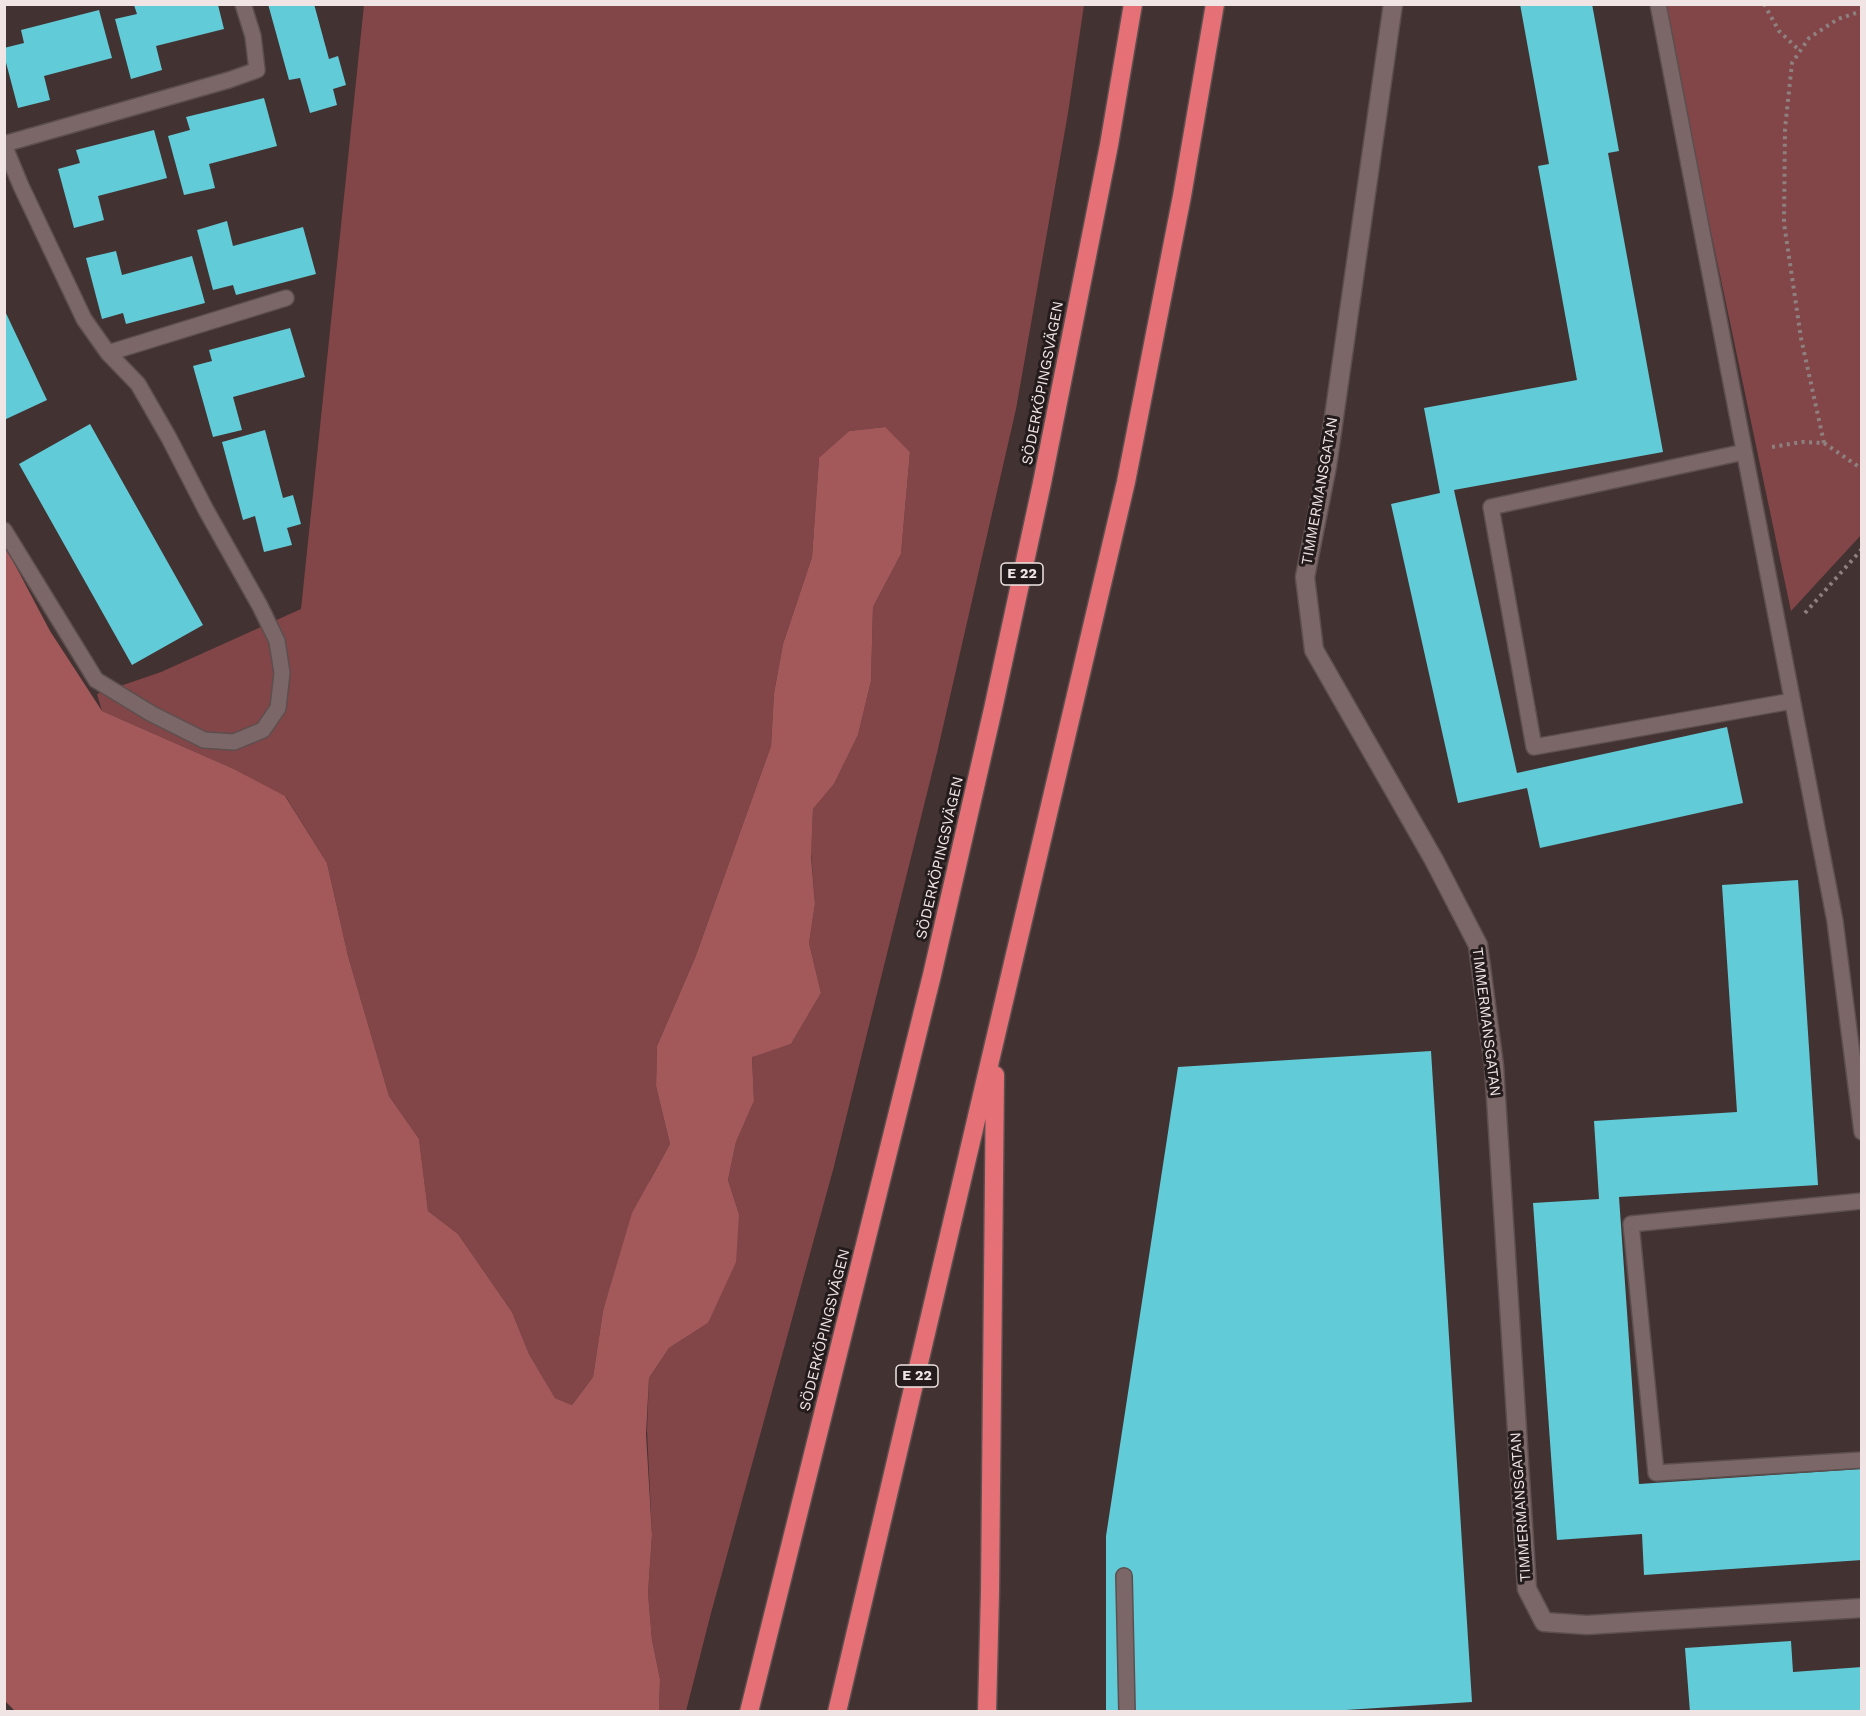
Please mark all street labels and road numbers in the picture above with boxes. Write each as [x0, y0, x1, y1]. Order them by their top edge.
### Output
street label: SÖDERKÖPINGSVÄGEN [1018, 300, 1068, 466]
street label: TIMMERMANSGATAN [1298, 416, 1342, 566]
road number: E 22 [1001, 563, 1043, 585]
street label: SÖDERKÖPINGSVÄGEN [913, 775, 967, 941]
street label: TIMMERMANSGATAN [1468, 946, 1504, 1098]
street label: SÖDERKÖPINGSVÄGEN [796, 1247, 854, 1413]
road number: E 22 [896, 1365, 938, 1387]
street label: TIMMERMANSGATAN [1507, 1432, 1535, 1582]

